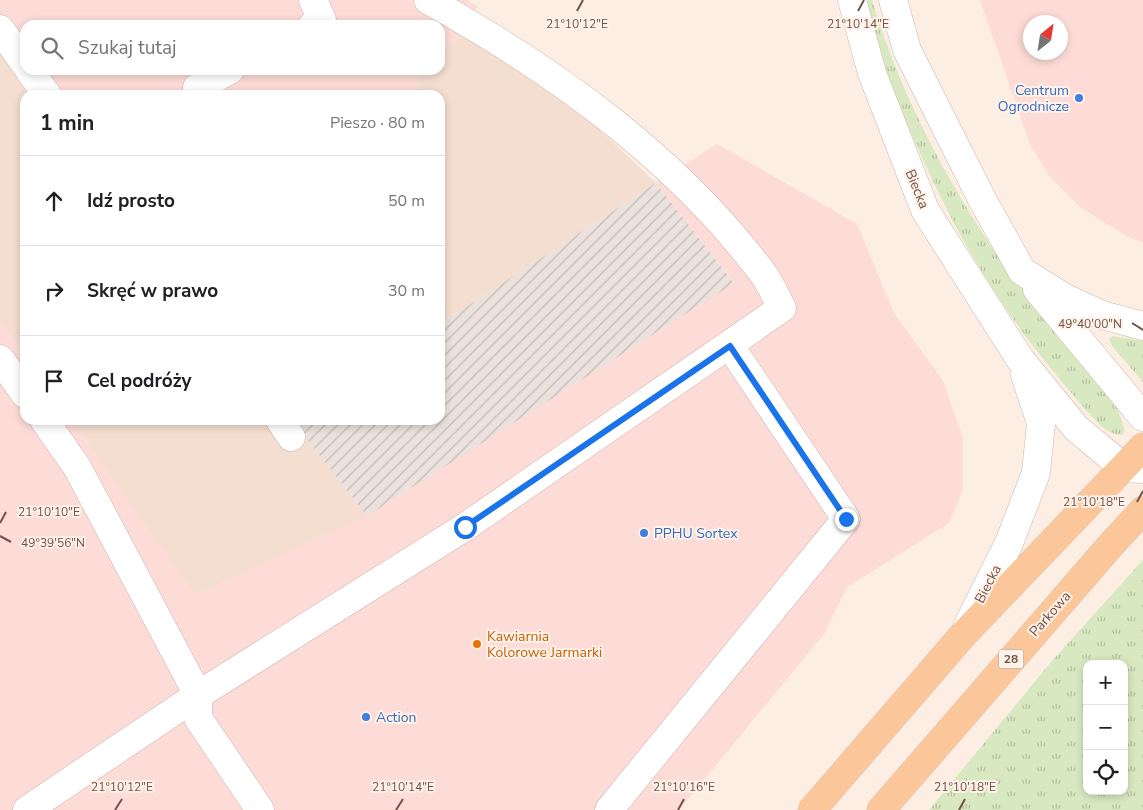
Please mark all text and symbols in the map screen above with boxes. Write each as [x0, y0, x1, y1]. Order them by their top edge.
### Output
north arrow [1023, 15, 1068, 60]
text: 21°10'12"E [546, 16, 608, 32]
text: 21°10'14"E [827, 16, 889, 32]
search box [20, 20, 445, 75]
icon: search [38, 34, 66, 62]
text: Szukaj tutaj [78, 35, 177, 61]
place label: Centrum Ogrodnicze [998, 81, 1069, 116]
marker: Centrum Ogrodnicze [1073, 92, 1085, 104]
text: 1 min [40, 109, 94, 137]
text: Pieszo · 80 m [330, 112, 425, 134]
street label: Biecka [901, 166, 933, 212]
icon: ahead [40, 187, 68, 215]
text: Idź prosto [87, 188, 175, 214]
text: 50 m [388, 190, 425, 212]
icon: right [40, 277, 68, 305]
text: Skręć w prawo [87, 278, 218, 304]
text: 30 m [388, 280, 425, 302]
text: 49°40'00"N [1058, 316, 1122, 332]
icon: arrive [40, 367, 68, 395]
text: Cel podróży [87, 368, 191, 394]
text: 21°10'18"E [1063, 494, 1125, 510]
text: 21°10'10"E [18, 504, 80, 520]
route end [835, 508, 858, 531]
route start [454, 516, 477, 539]
place label: PPHU Sortex [654, 524, 738, 543]
marker: PPHU Sortex [638, 527, 650, 539]
text: 49°39'56"N [21, 535, 85, 551]
street label: Biecka [970, 561, 1006, 607]
street label: Parkowa [1025, 587, 1075, 641]
place label: Kawiarnia Kolorowe Jarmarki [487, 627, 602, 662]
marker: Kawiarnia Kolorowe Jarmarki [471, 638, 483, 650]
road number: 28 [998, 650, 1024, 669]
map controls [1083, 660, 1128, 795]
button: + [1083, 660, 1128, 705]
button: − [1083, 705, 1128, 750]
place label: Action [376, 708, 417, 727]
marker: Action [360, 711, 372, 723]
button: locate [1083, 750, 1128, 795]
text: 21°10'12"E [91, 779, 153, 795]
text: 21°10'14"E [372, 779, 434, 795]
text: 21°10'16"E [653, 779, 715, 795]
text: 21°10'18"E [934, 779, 996, 795]

